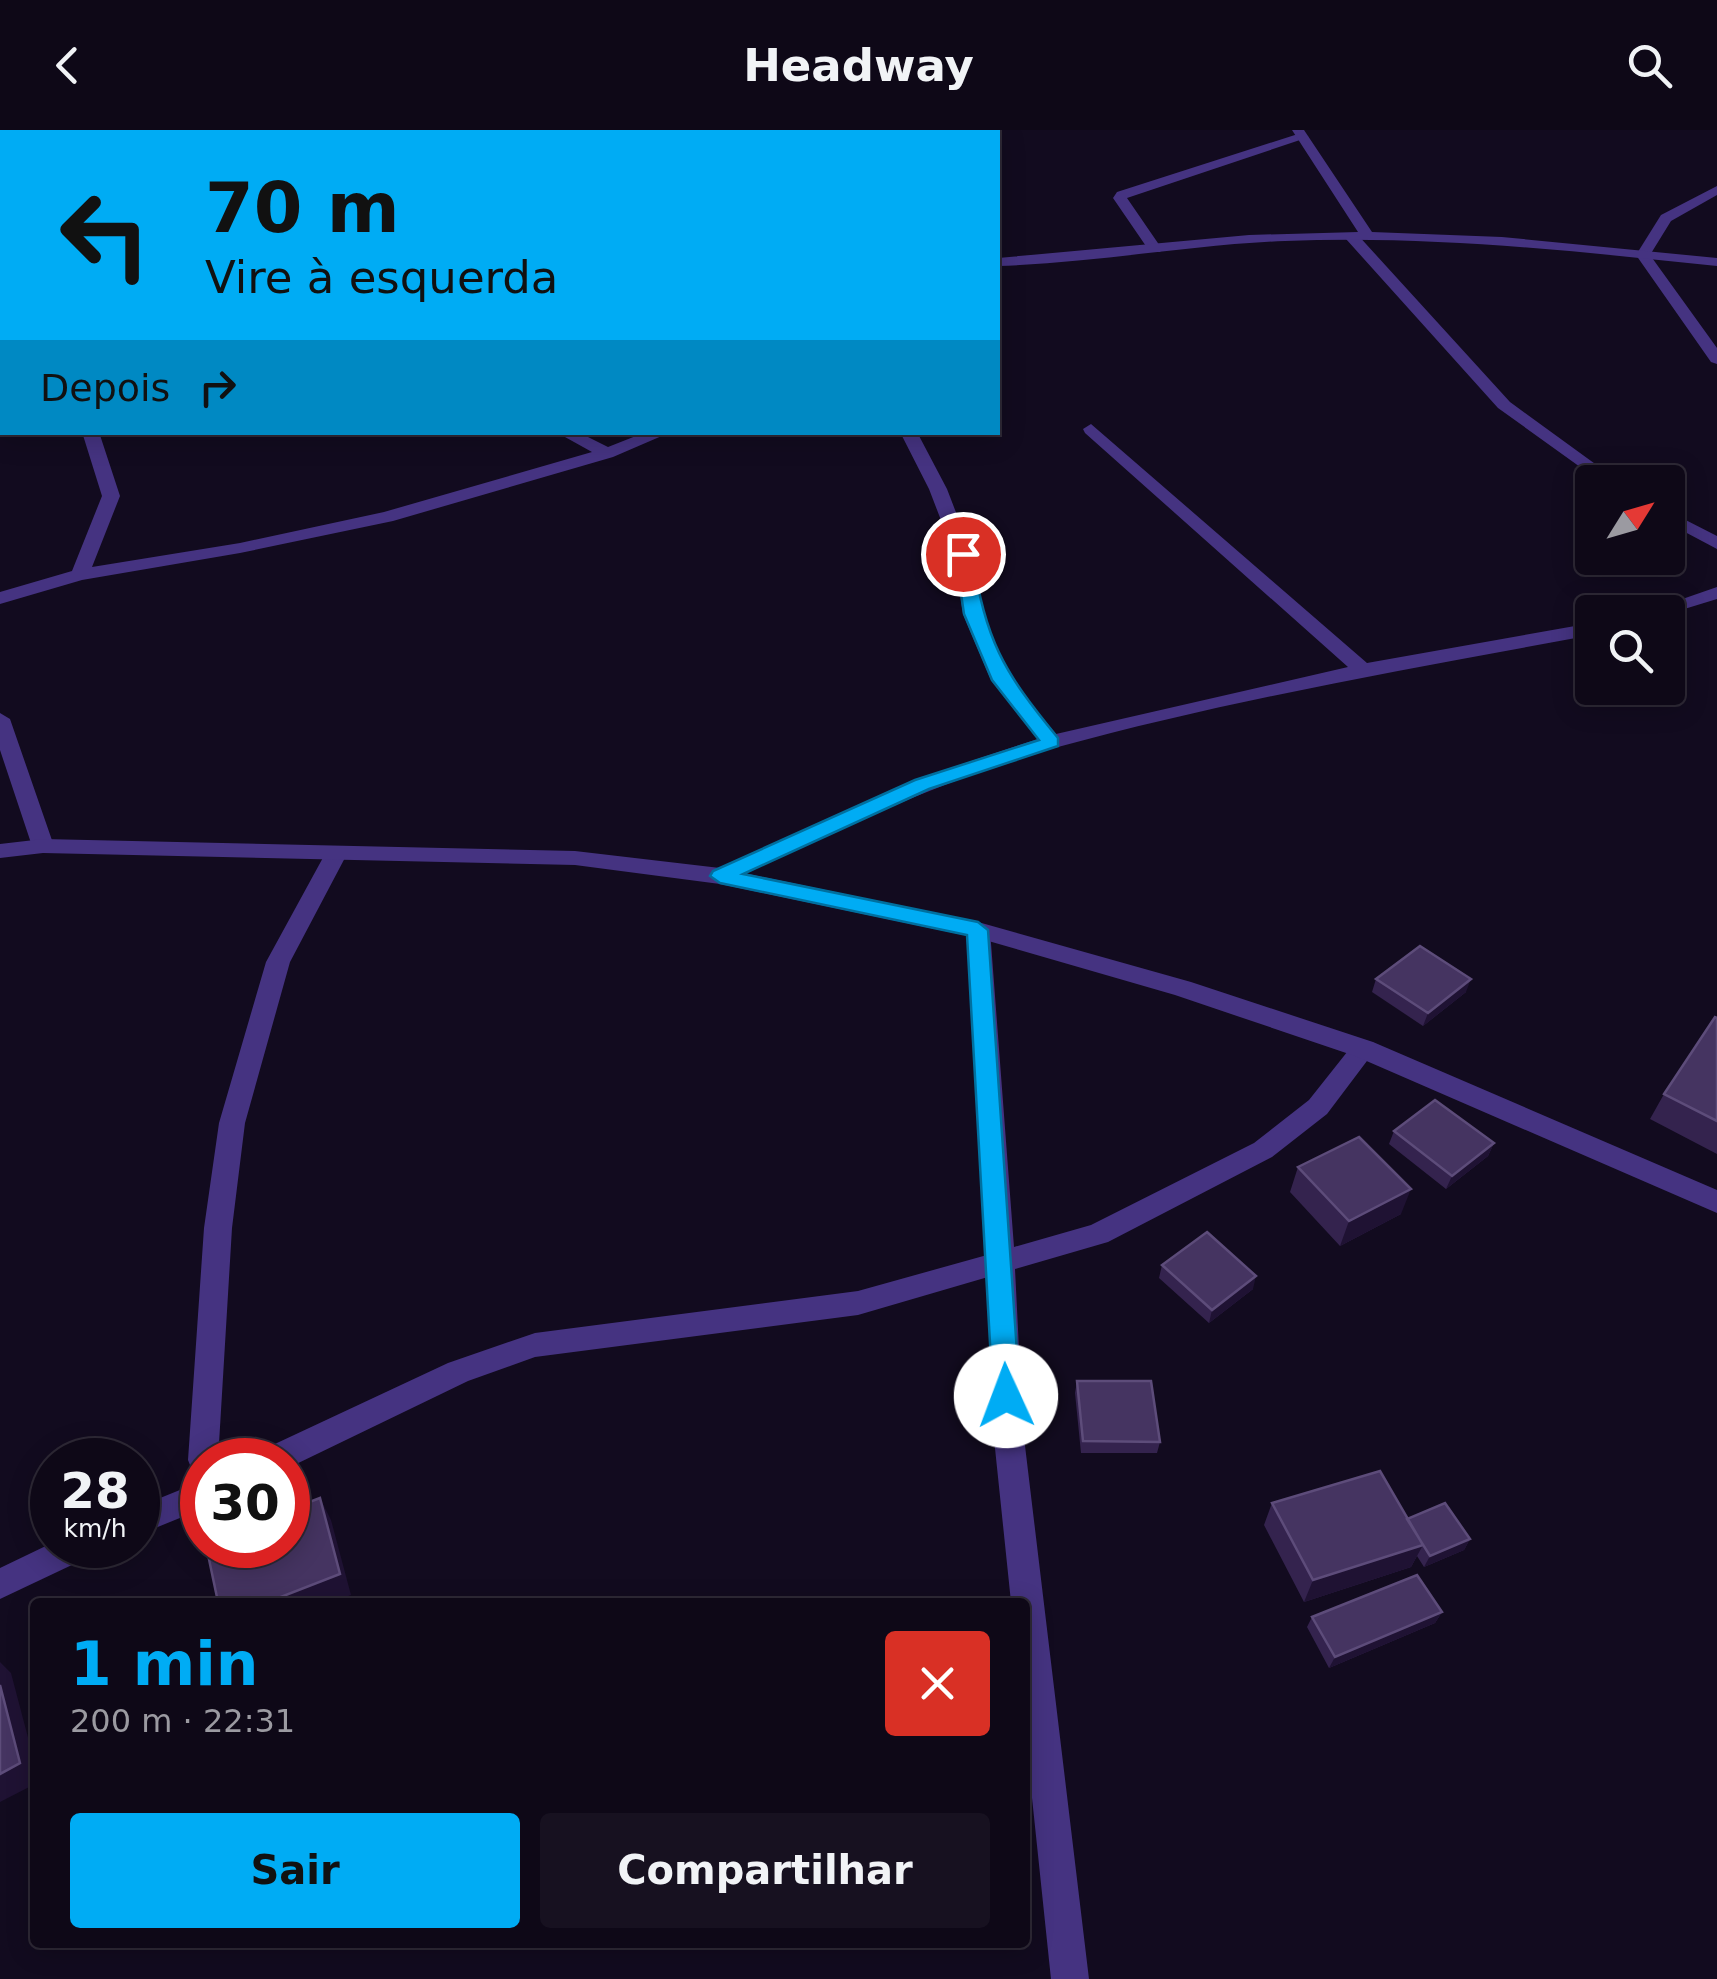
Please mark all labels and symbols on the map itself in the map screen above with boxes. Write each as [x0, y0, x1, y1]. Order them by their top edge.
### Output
north arrow [1575, 465, 1685, 575]
pin [921, 512, 1006, 597]
position arrow [954, 1344, 1058, 1448]
speed limit sign: 30 [180, 1438, 310, 1568]

